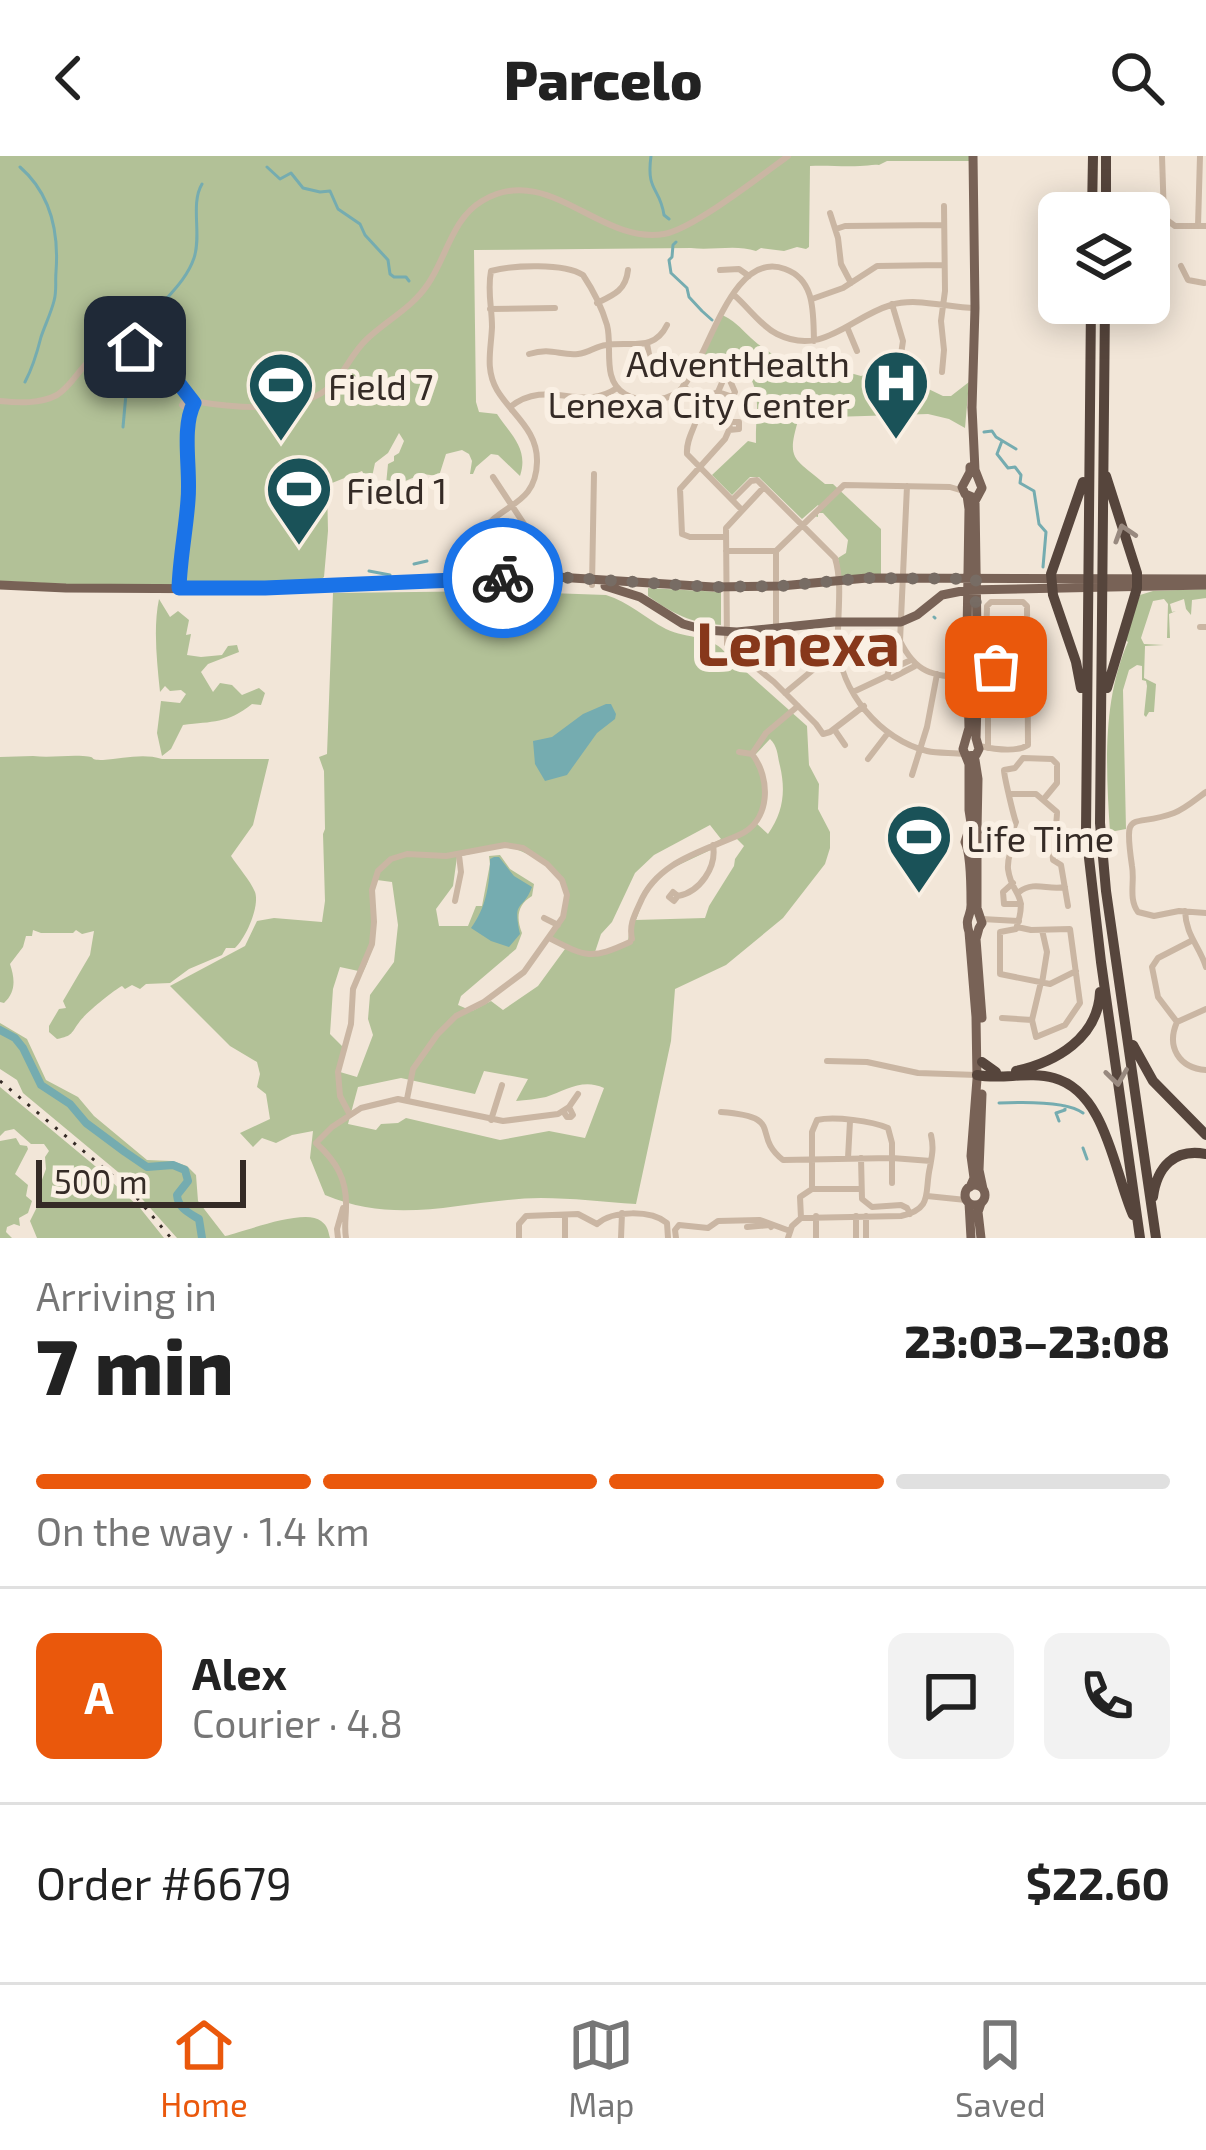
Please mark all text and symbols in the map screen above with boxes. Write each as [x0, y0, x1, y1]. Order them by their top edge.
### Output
icon: back [36, 45, 102, 111]
icon: search [1104, 45, 1170, 111]
text: Parcelo [504, 46, 702, 111]
map controls [1038, 192, 1170, 324]
button: layers [1038, 192, 1170, 324]
pin [84, 296, 186, 398]
icon: home [102, 314, 168, 380]
place label: AdventHealth Lenexa City Center [547, 341, 850, 425]
hospital icon: AdventHealth Lenexa City Center [861, 348, 931, 442]
sports icon: Field 7 [246, 350, 316, 444]
place label: Field 7 [328, 364, 433, 407]
sports icon: Field 1 [264, 454, 334, 548]
place label: Field 1 [346, 468, 447, 511]
courier [443, 518, 563, 638]
one-way arrow [1114, 523, 1139, 544]
icon: bike [470, 545, 536, 611]
district label: Lenexa [696, 606, 900, 678]
pin [945, 616, 1047, 718]
icon: bag [963, 634, 1029, 700]
sports icon: Life Time [884, 802, 954, 896]
place label: Life Time [966, 816, 1114, 859]
one-way arrow [1103, 1068, 1129, 1087]
scale bar [36, 1154, 246, 1207]
text: 500 m [54, 1161, 148, 1201]
text: Arriving in [36, 1272, 217, 1319]
text: 23:03–23:08 [904, 1313, 1170, 1367]
text: 7 min [36, 1317, 234, 1411]
text: On the way · 1.4 km [36, 1507, 370, 1554]
button: chat [888, 1633, 1014, 1759]
button: phone [1044, 1633, 1170, 1759]
text: Alex [192, 1645, 287, 1699]
text: A [84, 1669, 114, 1723]
text: Courier · 4.8 [192, 1699, 403, 1746]
text: Order #6679 [36, 1855, 292, 1909]
text: $22.60 [1026, 1855, 1170, 1909]
tab: Home [160, 2012, 248, 2124]
tab: Map [568, 2012, 635, 2124]
tab: Saved [955, 2012, 1046, 2124]

